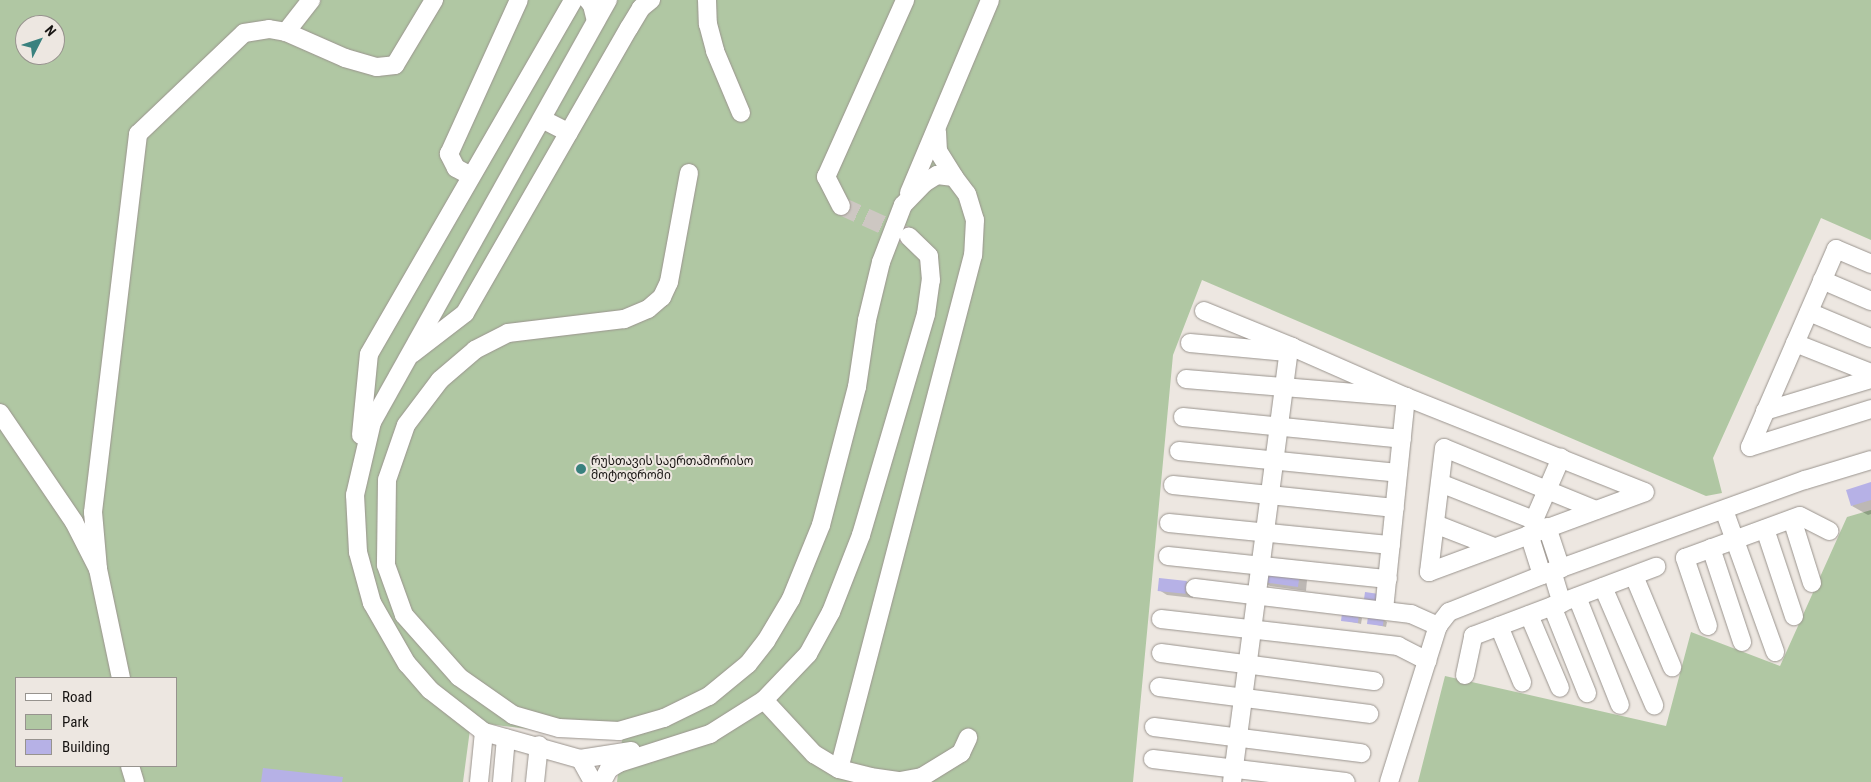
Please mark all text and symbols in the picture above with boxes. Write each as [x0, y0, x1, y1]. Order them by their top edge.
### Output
north arrow [15, 15, 65, 65]
text: N [42, 22, 59, 39]
place label: რუსთავის საერთაშორისო მოტოდრომი [591, 455, 753, 483]
marker: რუსთავის საერთაშორისო მოტოდრომი [575, 463, 587, 475]
legend [15, 677, 178, 767]
text: Road [62, 688, 92, 706]
text: Park [62, 713, 89, 731]
text: Building [62, 738, 110, 756]

